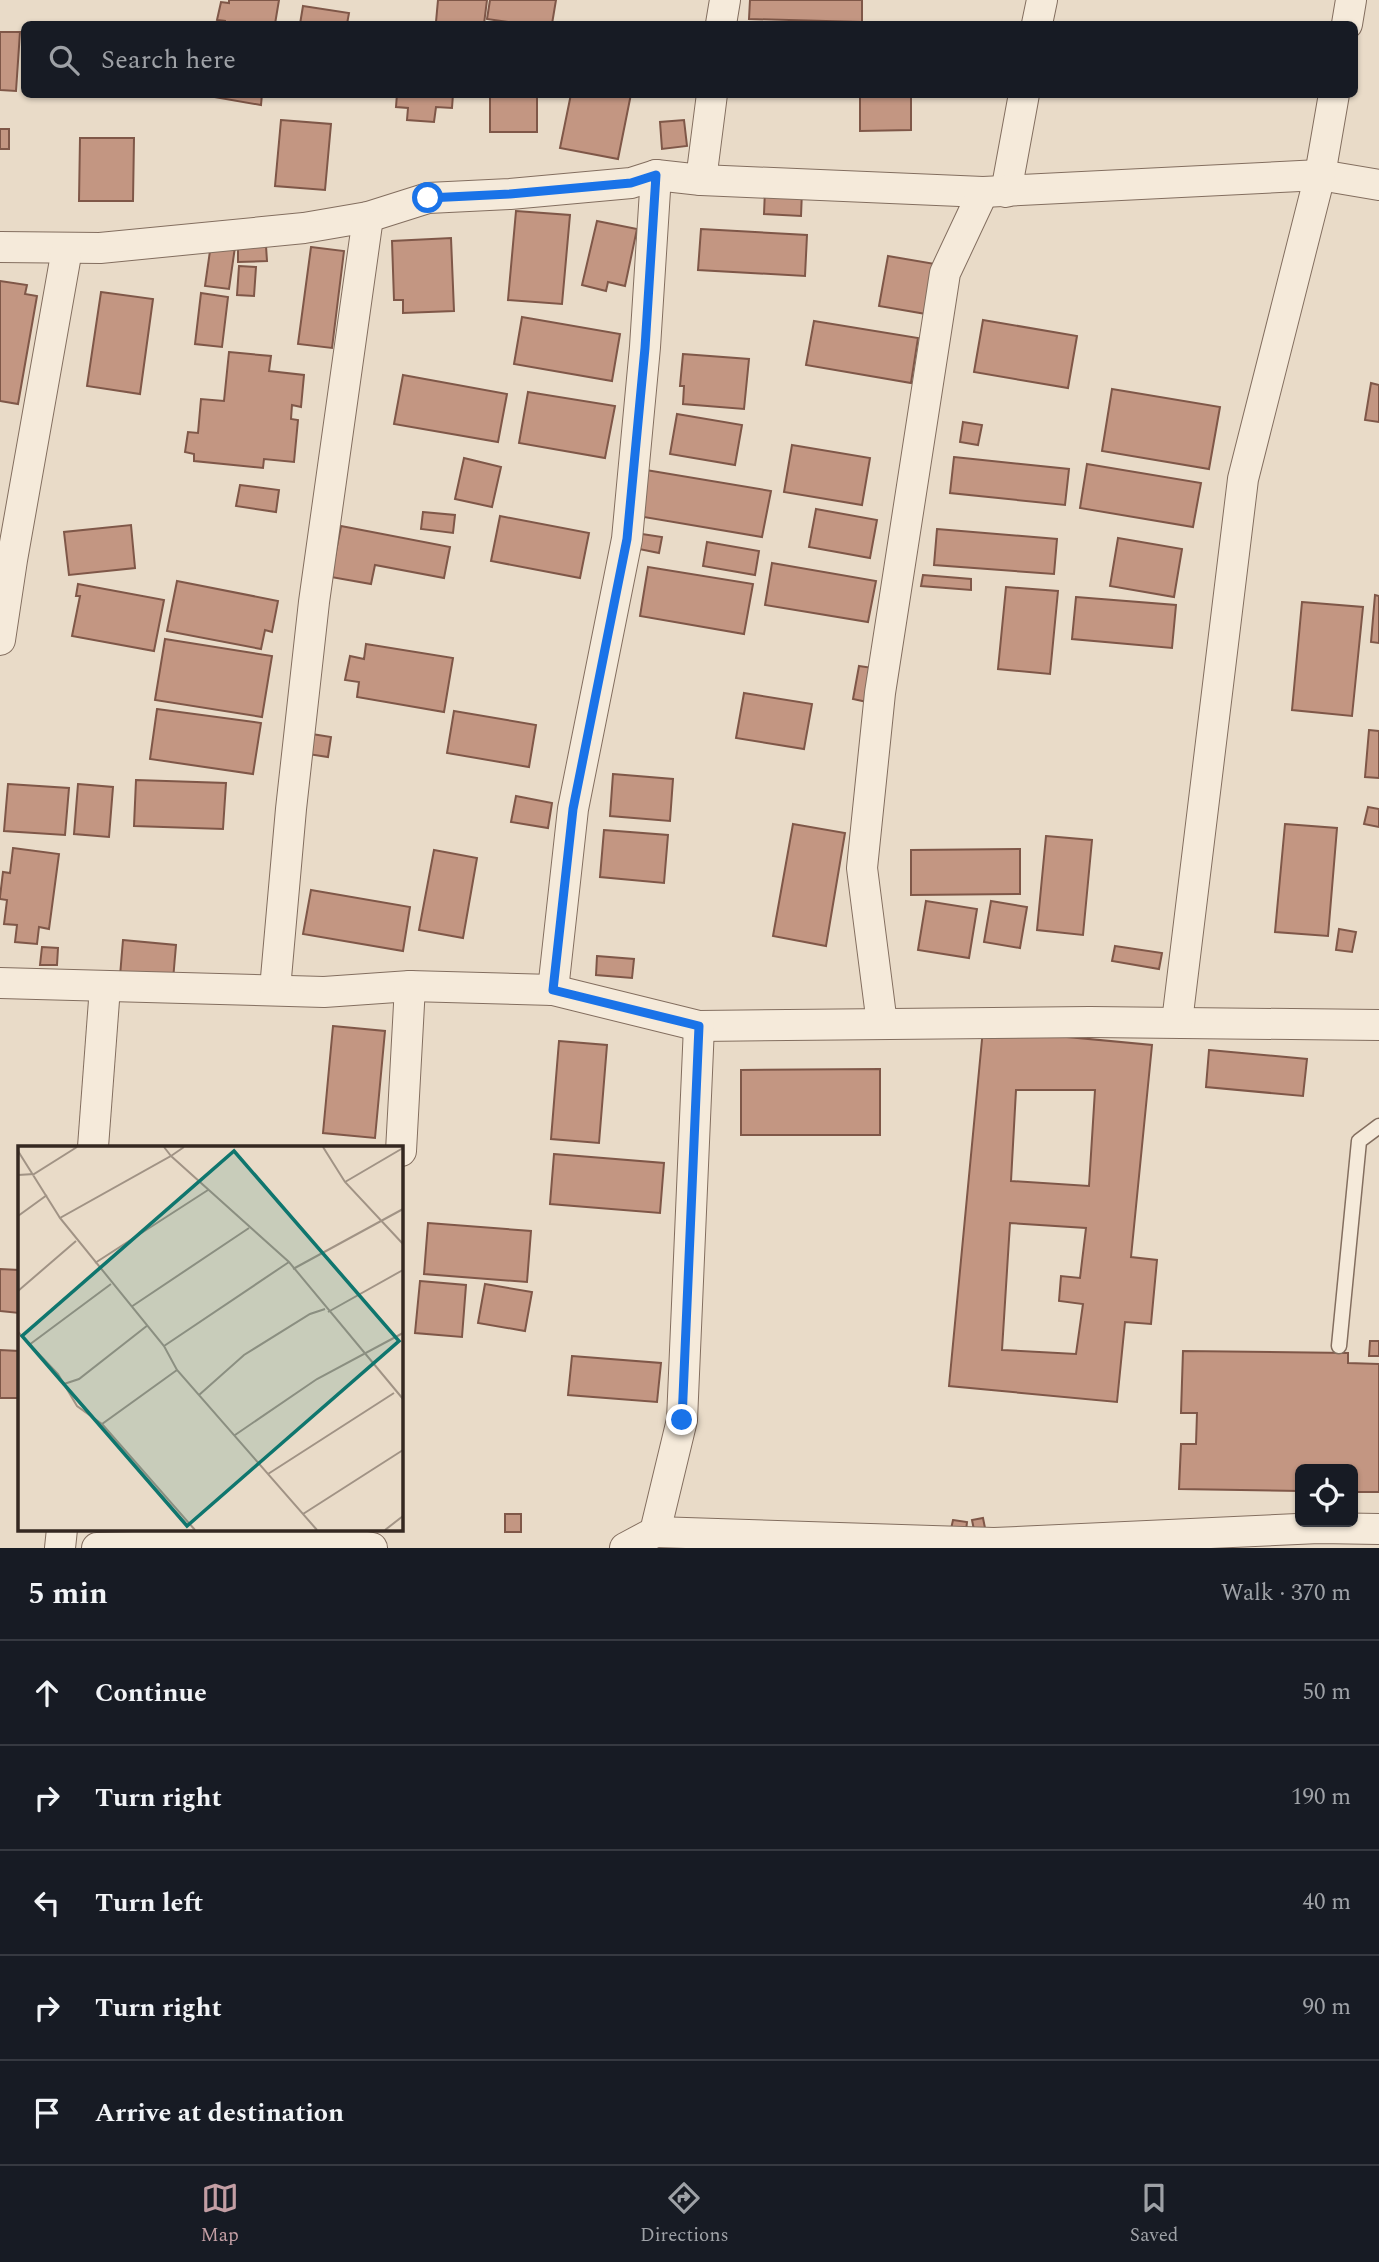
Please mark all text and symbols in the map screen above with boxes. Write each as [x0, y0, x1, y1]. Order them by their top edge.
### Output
search box [21, 21, 1358, 98]
text: Search here [101, 40, 236, 80]
icon: search [45, 41, 83, 79]
route start [412, 182, 443, 213]
inset map [18, 1146, 402, 1531]
route end [666, 1404, 697, 1435]
map controls [1295, 1464, 1358, 1527]
button: locate [1295, 1464, 1358, 1527]
text: 5 min [28, 1571, 108, 1617]
text: Walk · 370 m [1221, 1576, 1351, 1611]
text: Continue [95, 1673, 207, 1713]
icon: ahead [28, 1674, 66, 1712]
text: 50 m [1302, 1675, 1351, 1710]
text: Turn right [95, 1778, 222, 1818]
icon: right [28, 1779, 66, 1817]
text: 190 m [1291, 1780, 1351, 1815]
text: Turn left [95, 1883, 203, 1923]
icon: left [28, 1884, 66, 1922]
text: 40 m [1302, 1885, 1351, 1920]
text: Turn right [95, 1988, 222, 2028]
icon: right [28, 1989, 66, 2027]
text: 90 m [1302, 1990, 1351, 2025]
text: Arrive at destination [95, 2093, 344, 2133]
icon: arrive [28, 2094, 66, 2132]
tab: Map [201, 2179, 239, 2250]
tab: Directions [640, 2179, 729, 2250]
tab: Saved [1130, 2179, 1178, 2250]

